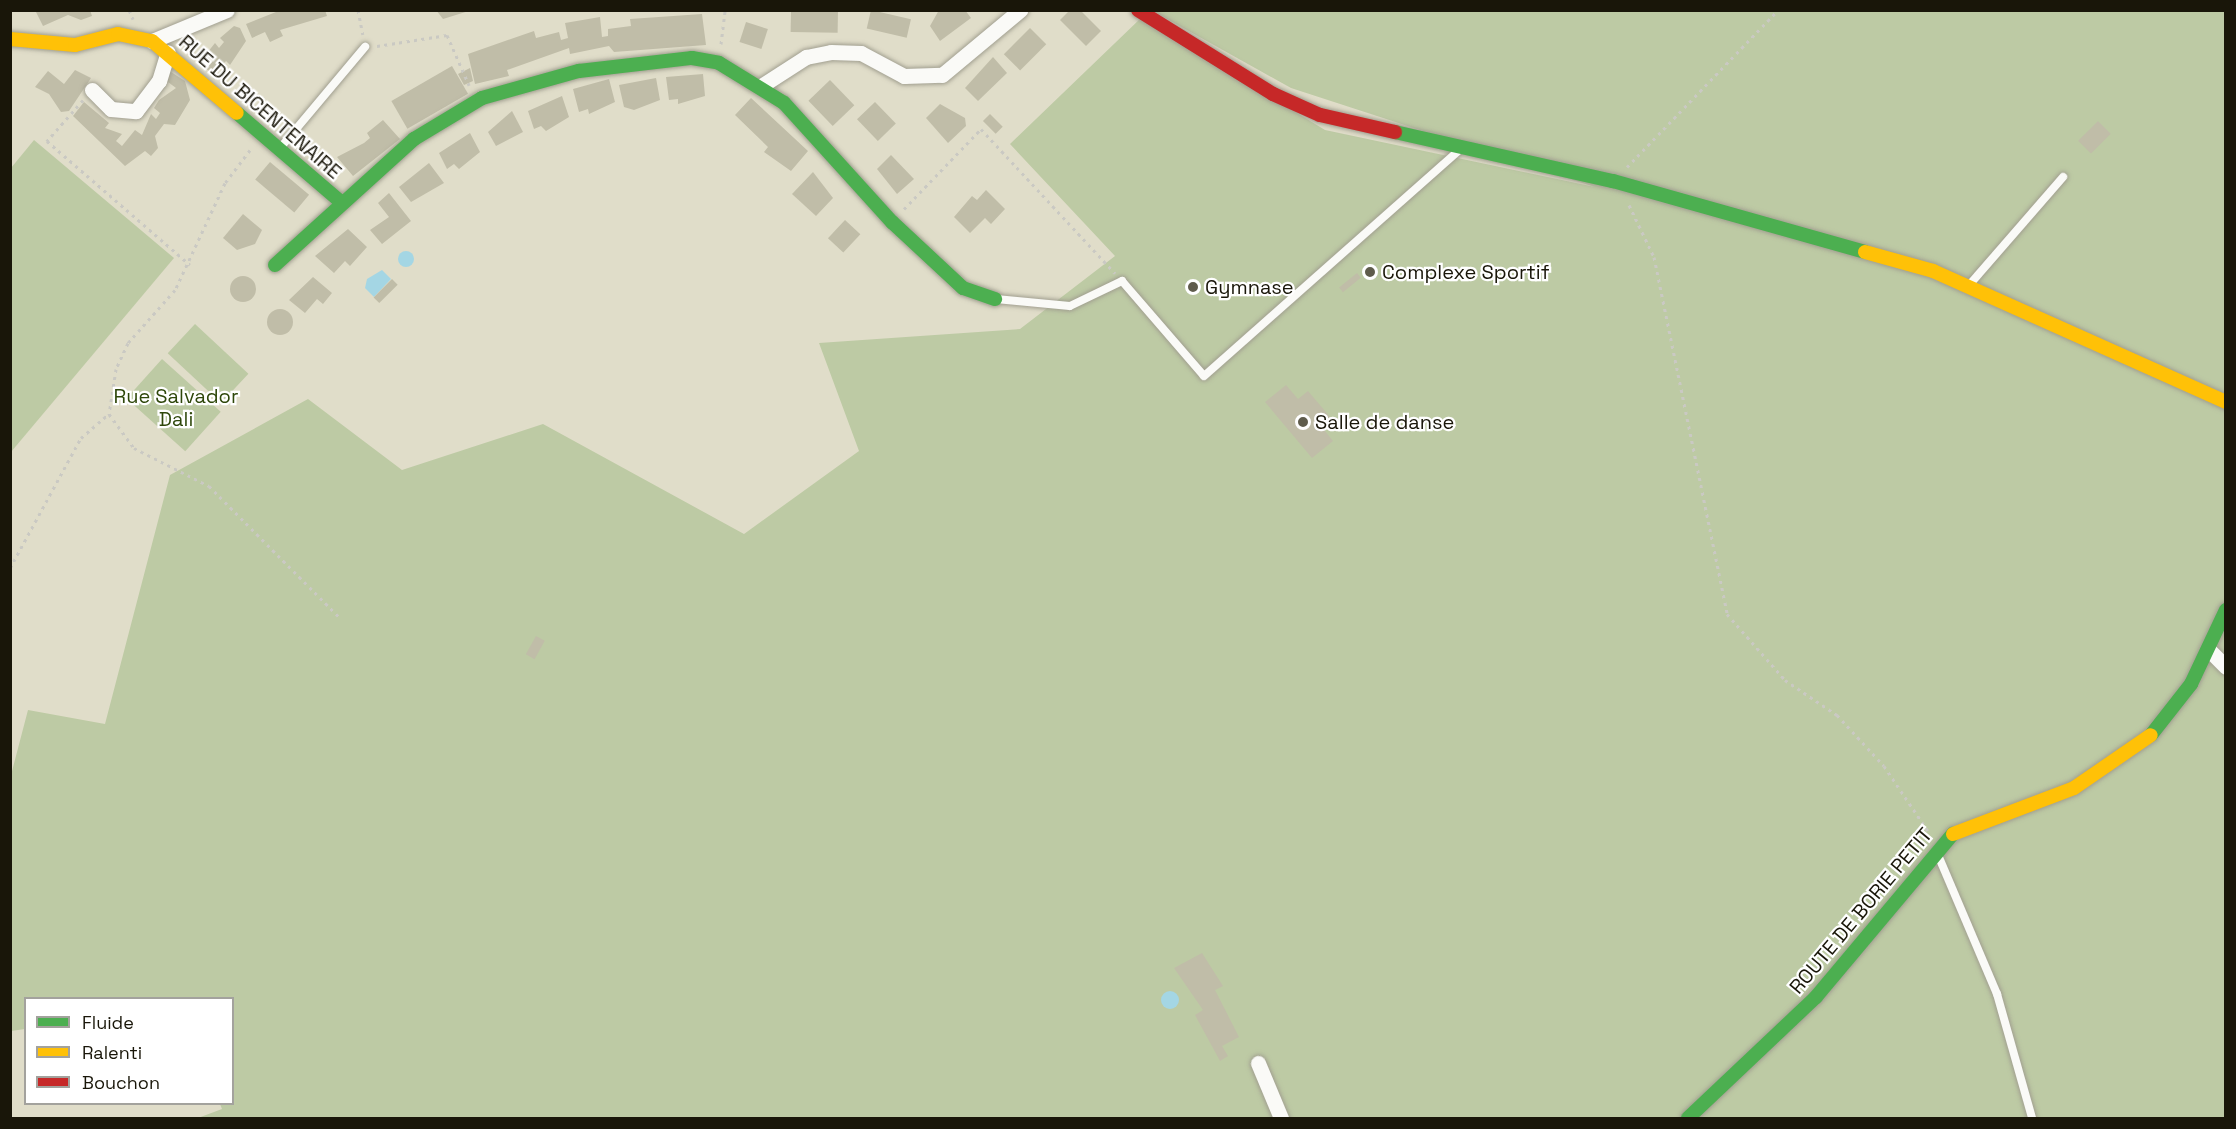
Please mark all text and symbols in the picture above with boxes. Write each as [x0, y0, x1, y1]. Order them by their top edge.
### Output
street label: RUE DU BICENTENAIRE [174, 30, 346, 184]
place label: Complexe Sportif [1382, 260, 1550, 284]
marker: Complexe Sportif [1363, 265, 1377, 279]
place label: Gymnase [1205, 275, 1294, 299]
marker: Gymnase [1186, 280, 1200, 294]
park label: Rue Salvador Dali [114, 384, 238, 431]
place label: Salle de danse [1315, 410, 1454, 434]
marker: Salle de danse [1296, 415, 1310, 429]
street label: ROUTE DE BORIE PETIT [1785, 823, 1937, 999]
legend [24, 997, 234, 1105]
text: Fluide [82, 1011, 134, 1034]
text: Ralenti [82, 1041, 142, 1064]
text: Bouchon [82, 1071, 160, 1094]

